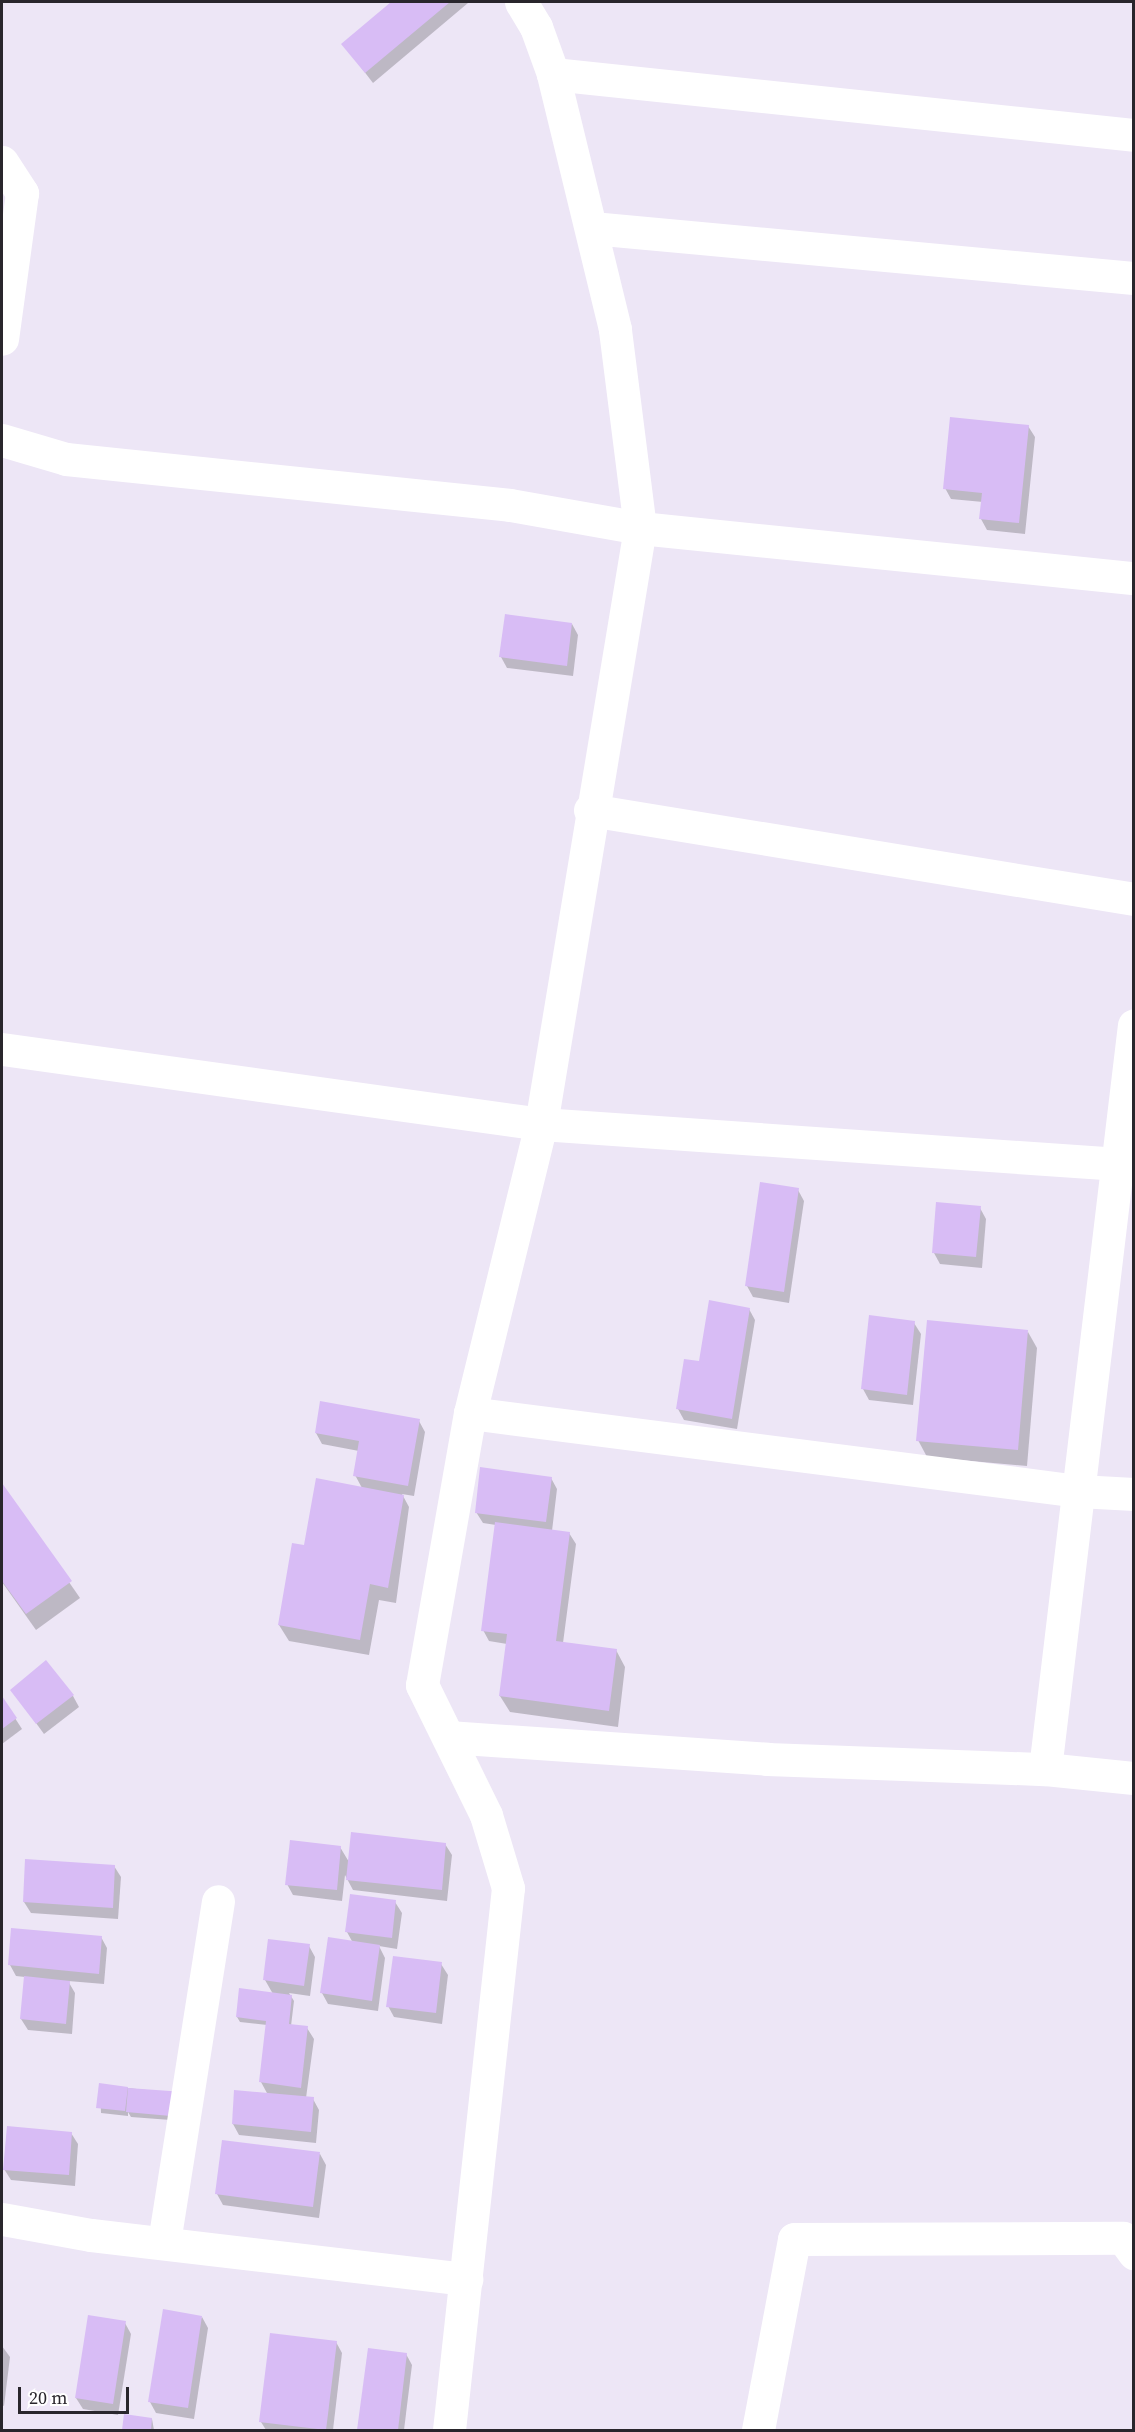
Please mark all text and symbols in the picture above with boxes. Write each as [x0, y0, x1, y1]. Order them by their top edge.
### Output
scale bar [21, 2375, 132, 2413]
text: 20 m [29, 2385, 67, 2410]

